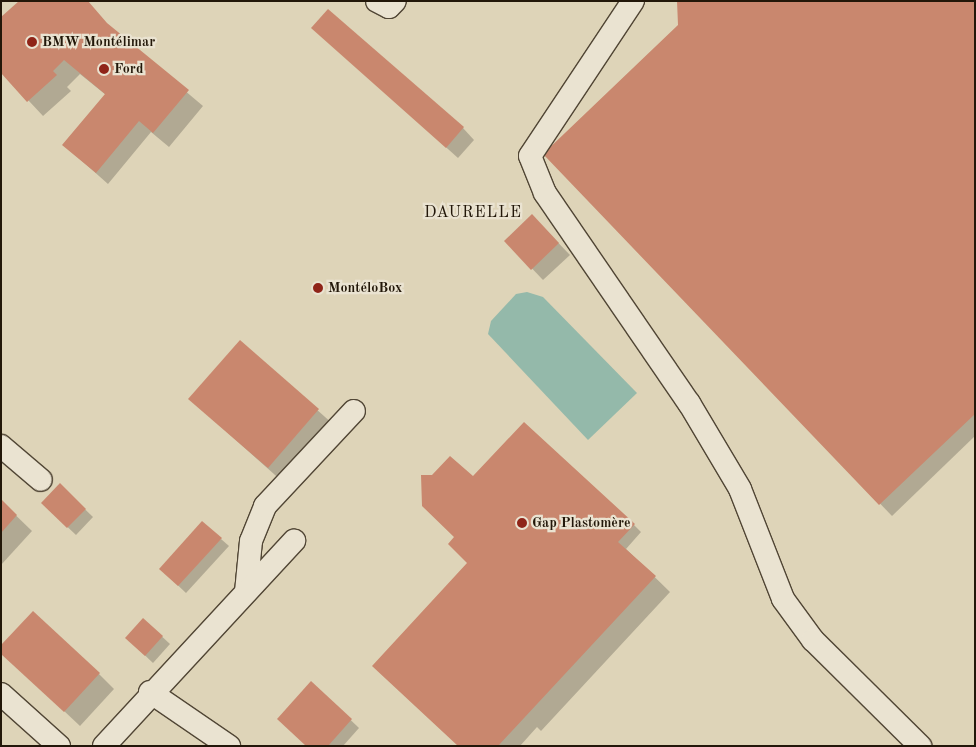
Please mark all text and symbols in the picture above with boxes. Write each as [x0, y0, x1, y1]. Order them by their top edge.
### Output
place label: BMW Montélimar [42, 34, 155, 50]
marker: BMW Montélimar [26, 36, 38, 48]
place label: Ford [114, 61, 143, 77]
marker: Ford [98, 63, 110, 75]
district label: DAURELLE [423, 203, 523, 223]
place label: MontéloBox [328, 280, 402, 296]
marker: MontéloBox [312, 282, 324, 294]
place label: Gap Plastomère [532, 515, 631, 531]
marker: Gap Plastomère [516, 517, 528, 529]

